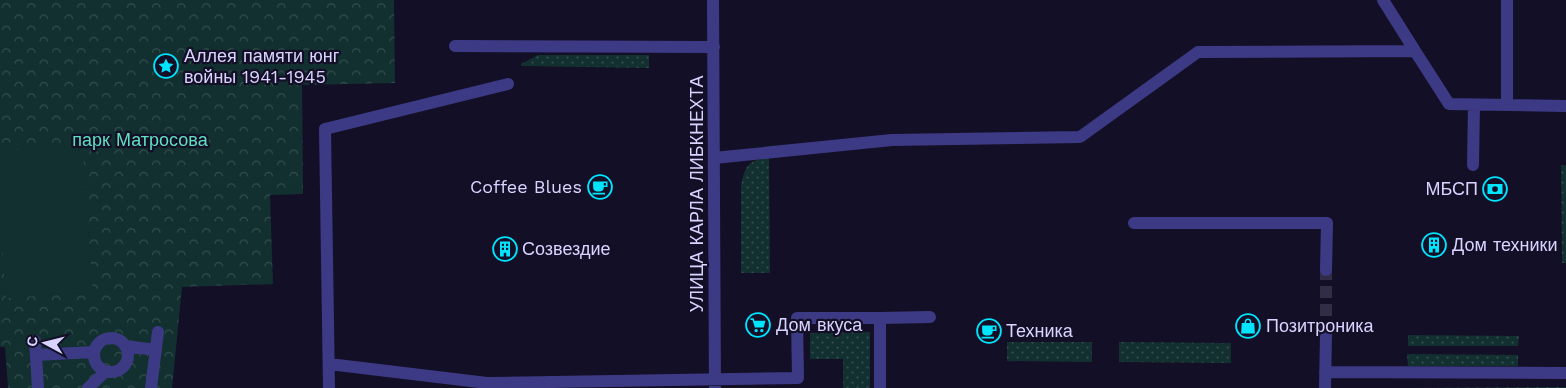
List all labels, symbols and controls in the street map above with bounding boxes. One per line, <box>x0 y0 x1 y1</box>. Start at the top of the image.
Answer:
place label: Аллея памяти юнг войны 1941-1945 <box>184 45 340 87</box>
place icon: Аллея памяти юнг войны 1941-1945 <box>153 53 179 79</box>
street label: УЛИЦА КАРЛА ЛИБКНЕХТА <box>686 76 707 312</box>
park label: парк Матросова <box>72 129 209 150</box>
cafe icon: Coffee Blues <box>587 174 613 200</box>
place label: Coffee Blues <box>470 176 582 197</box>
bank icon: МБСП <box>1482 176 1508 202</box>
place label: МБСП <box>1425 178 1478 199</box>
building icon: Дом техники <box>1421 232 1447 258</box>
place label: Дом техники <box>1452 234 1558 255</box>
building icon: Созвездие <box>492 236 518 262</box>
place label: Созвездие <box>522 238 610 259</box>
supermarket icon: Дом вкуса <box>745 312 771 338</box>
shop icon: Позитроника <box>1235 313 1261 339</box>
place label: Дом вкуса <box>776 314 863 335</box>
place label: Позитроника <box>1266 315 1375 336</box>
north arrow <box>20 318 70 368</box>
cafe icon: Техника <box>976 318 1002 344</box>
place label: Техника <box>1006 320 1074 341</box>
text: С <box>24 335 41 347</box>

